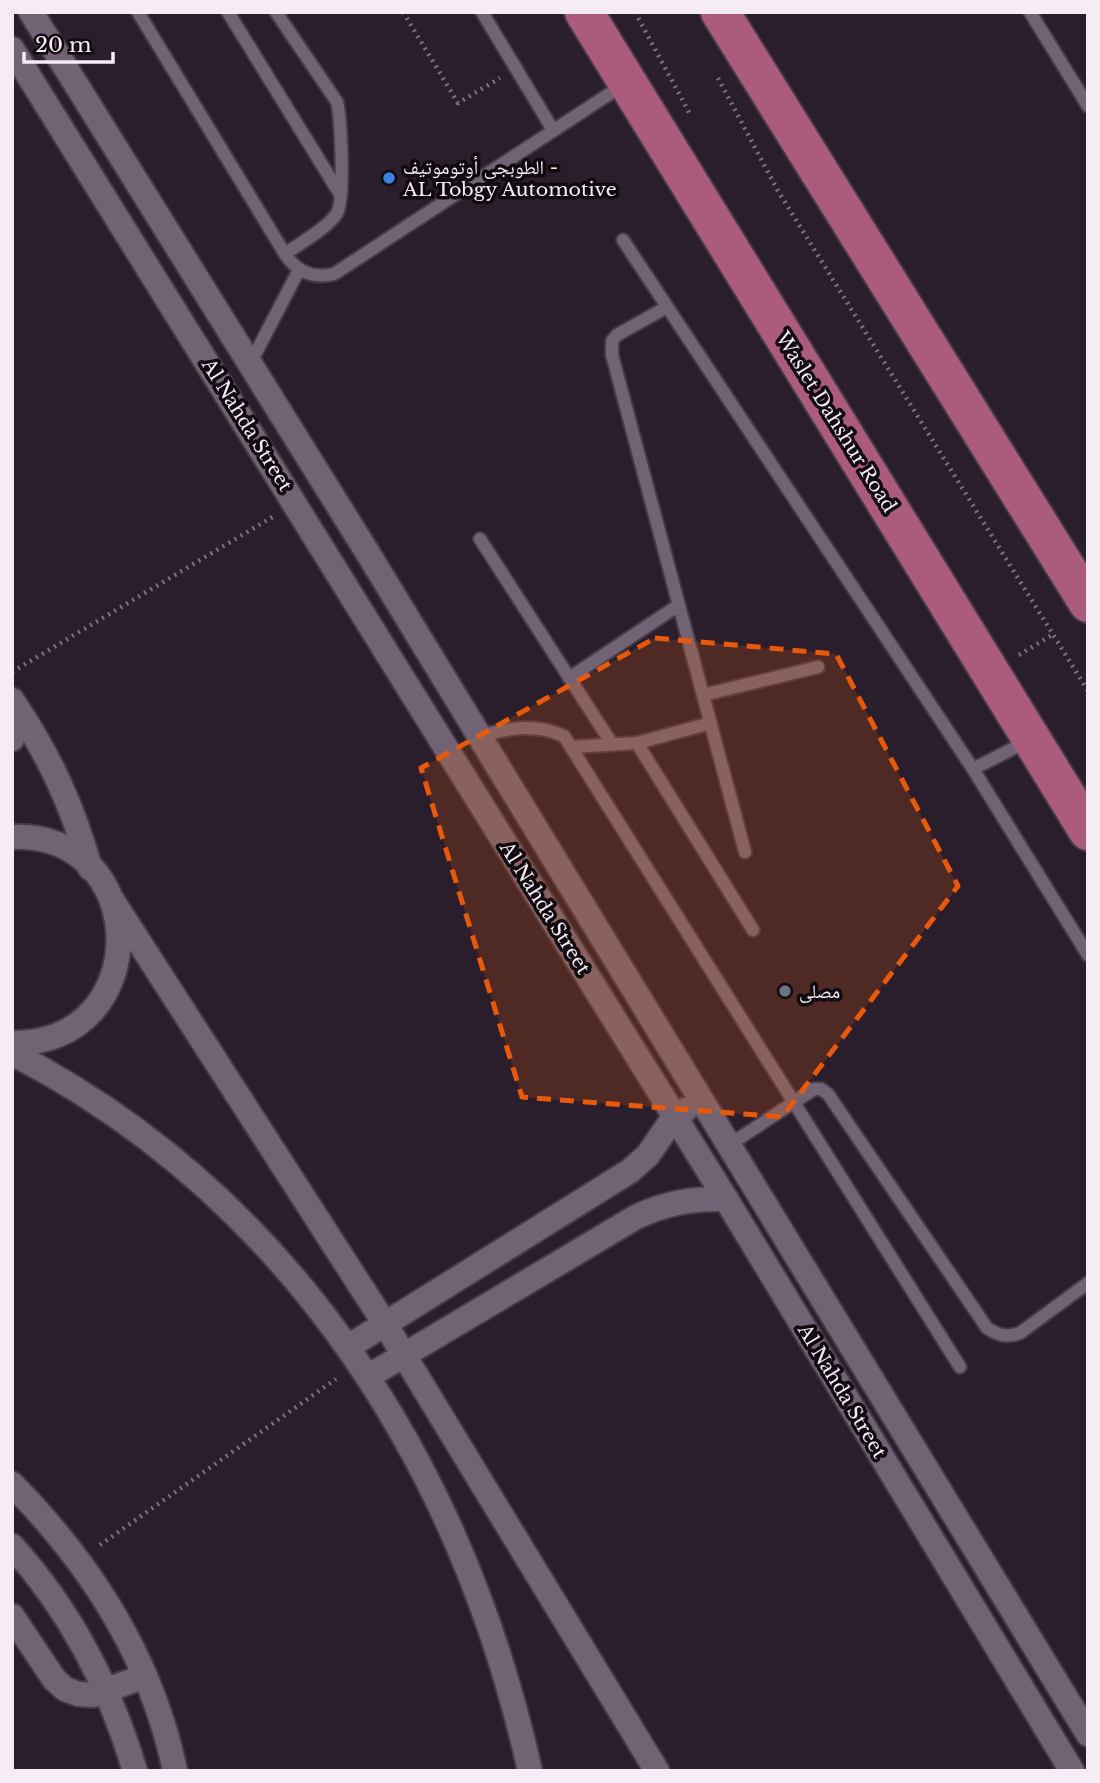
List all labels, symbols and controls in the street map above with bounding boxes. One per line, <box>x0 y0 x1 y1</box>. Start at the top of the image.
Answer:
scale bar <box>24 21 114 65</box>
text: 20 m <box>35 32 92 58</box>
place label: الطوبجى أوتوموتيف - AL Tobgy Automotive <box>402 156 617 201</box>
marker: الطوبجى أوتوموتيف - AL Tobgy Automotive <box>381 170 397 186</box>
street label: Waslet Dahshur Road <box>770 327 901 517</box>
street label: Al Nahda Street <box>196 354 297 496</box>
street label: Al Nahda Street <box>494 837 595 979</box>
place label: مصلى <box>799 980 840 1003</box>
marker: مصلى <box>777 983 793 999</box>
street label: Al Nahda Street <box>792 1319 891 1463</box>

